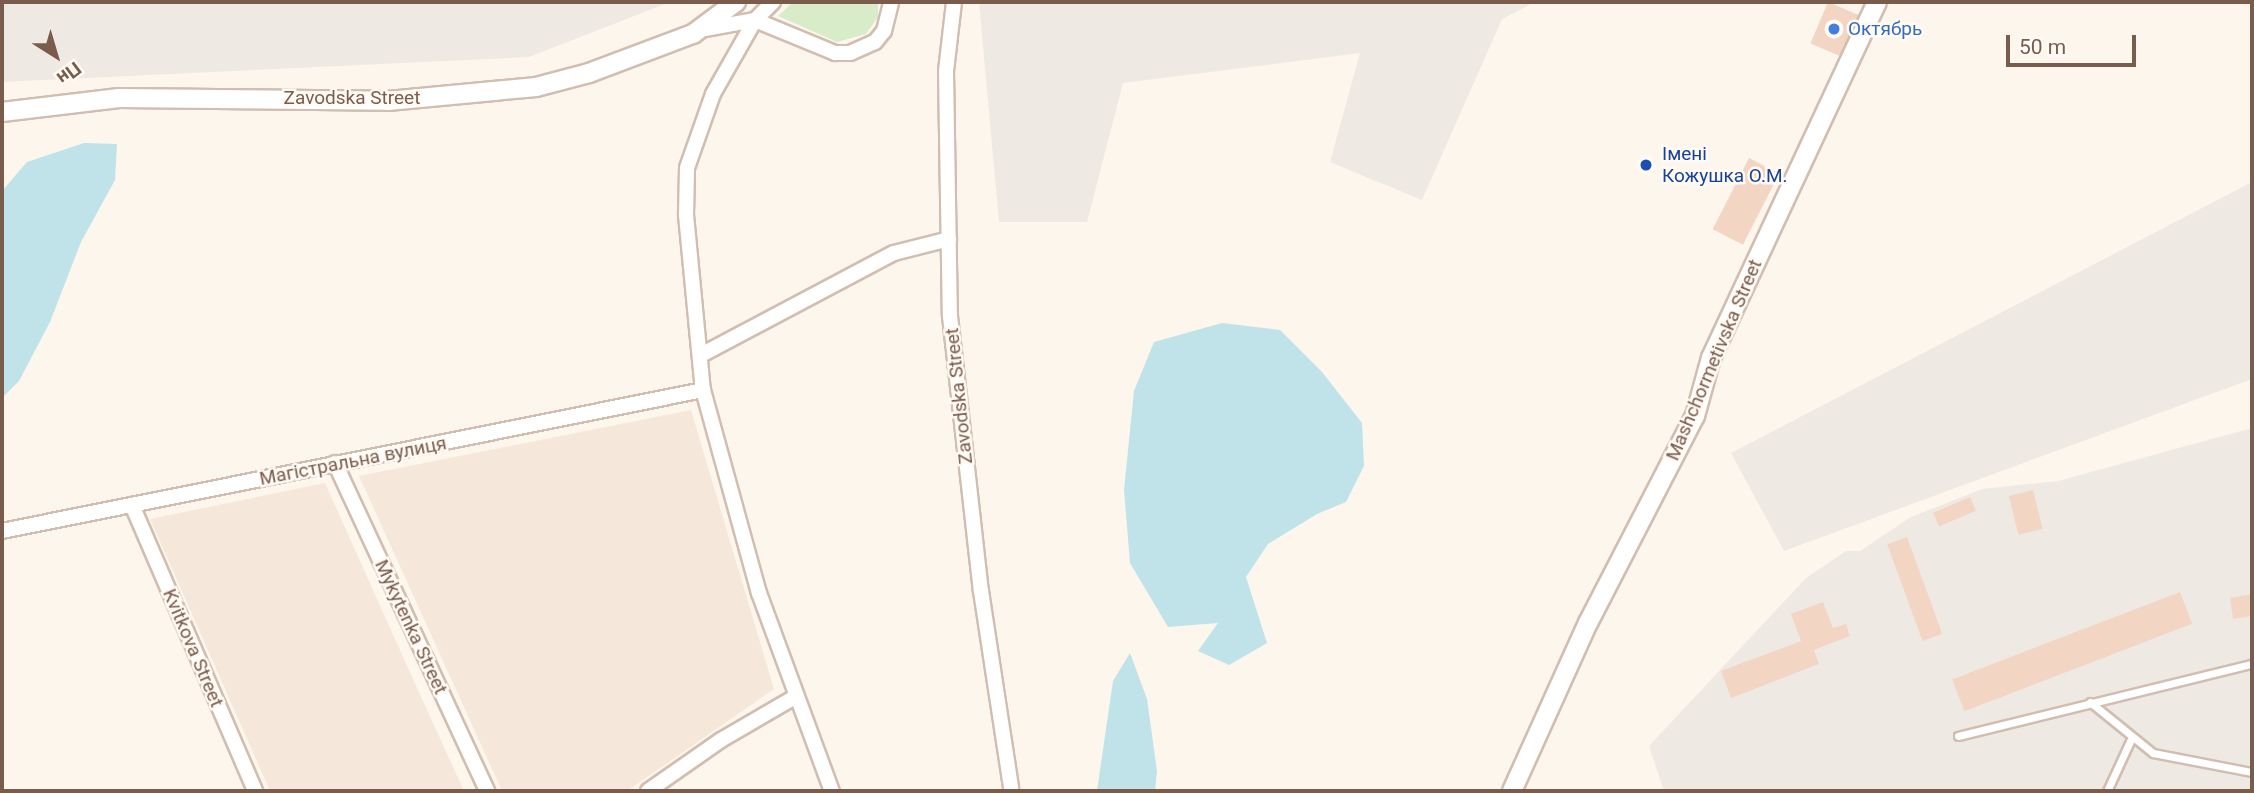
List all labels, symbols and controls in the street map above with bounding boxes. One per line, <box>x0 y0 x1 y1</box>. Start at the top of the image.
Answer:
place label: Октябрь <box>1848 18 1922 40</box>
north arrow <box>21 21 91 91</box>
marker: Октябрь <box>1826 21 1842 37</box>
scale bar <box>2009 21 2138 65</box>
text: 50 m <box>2019 35 2066 59</box>
text: Пн <box>52 57 86 90</box>
street label: Zavodska Street <box>284 87 420 109</box>
place label: Імені Кожушка О.М. <box>1662 143 1788 187</box>
marker: Імені Кожушка О.М. <box>1636 155 1656 175</box>
street label: Mashchormetivska Street <box>1661 256 1767 464</box>
street label: Zavodska Street <box>941 327 977 465</box>
street label: Магістральна вулиця <box>258 432 448 490</box>
street label: Mykytenka Street <box>370 556 452 698</box>
street label: Kvitkova Street <box>158 585 228 711</box>

